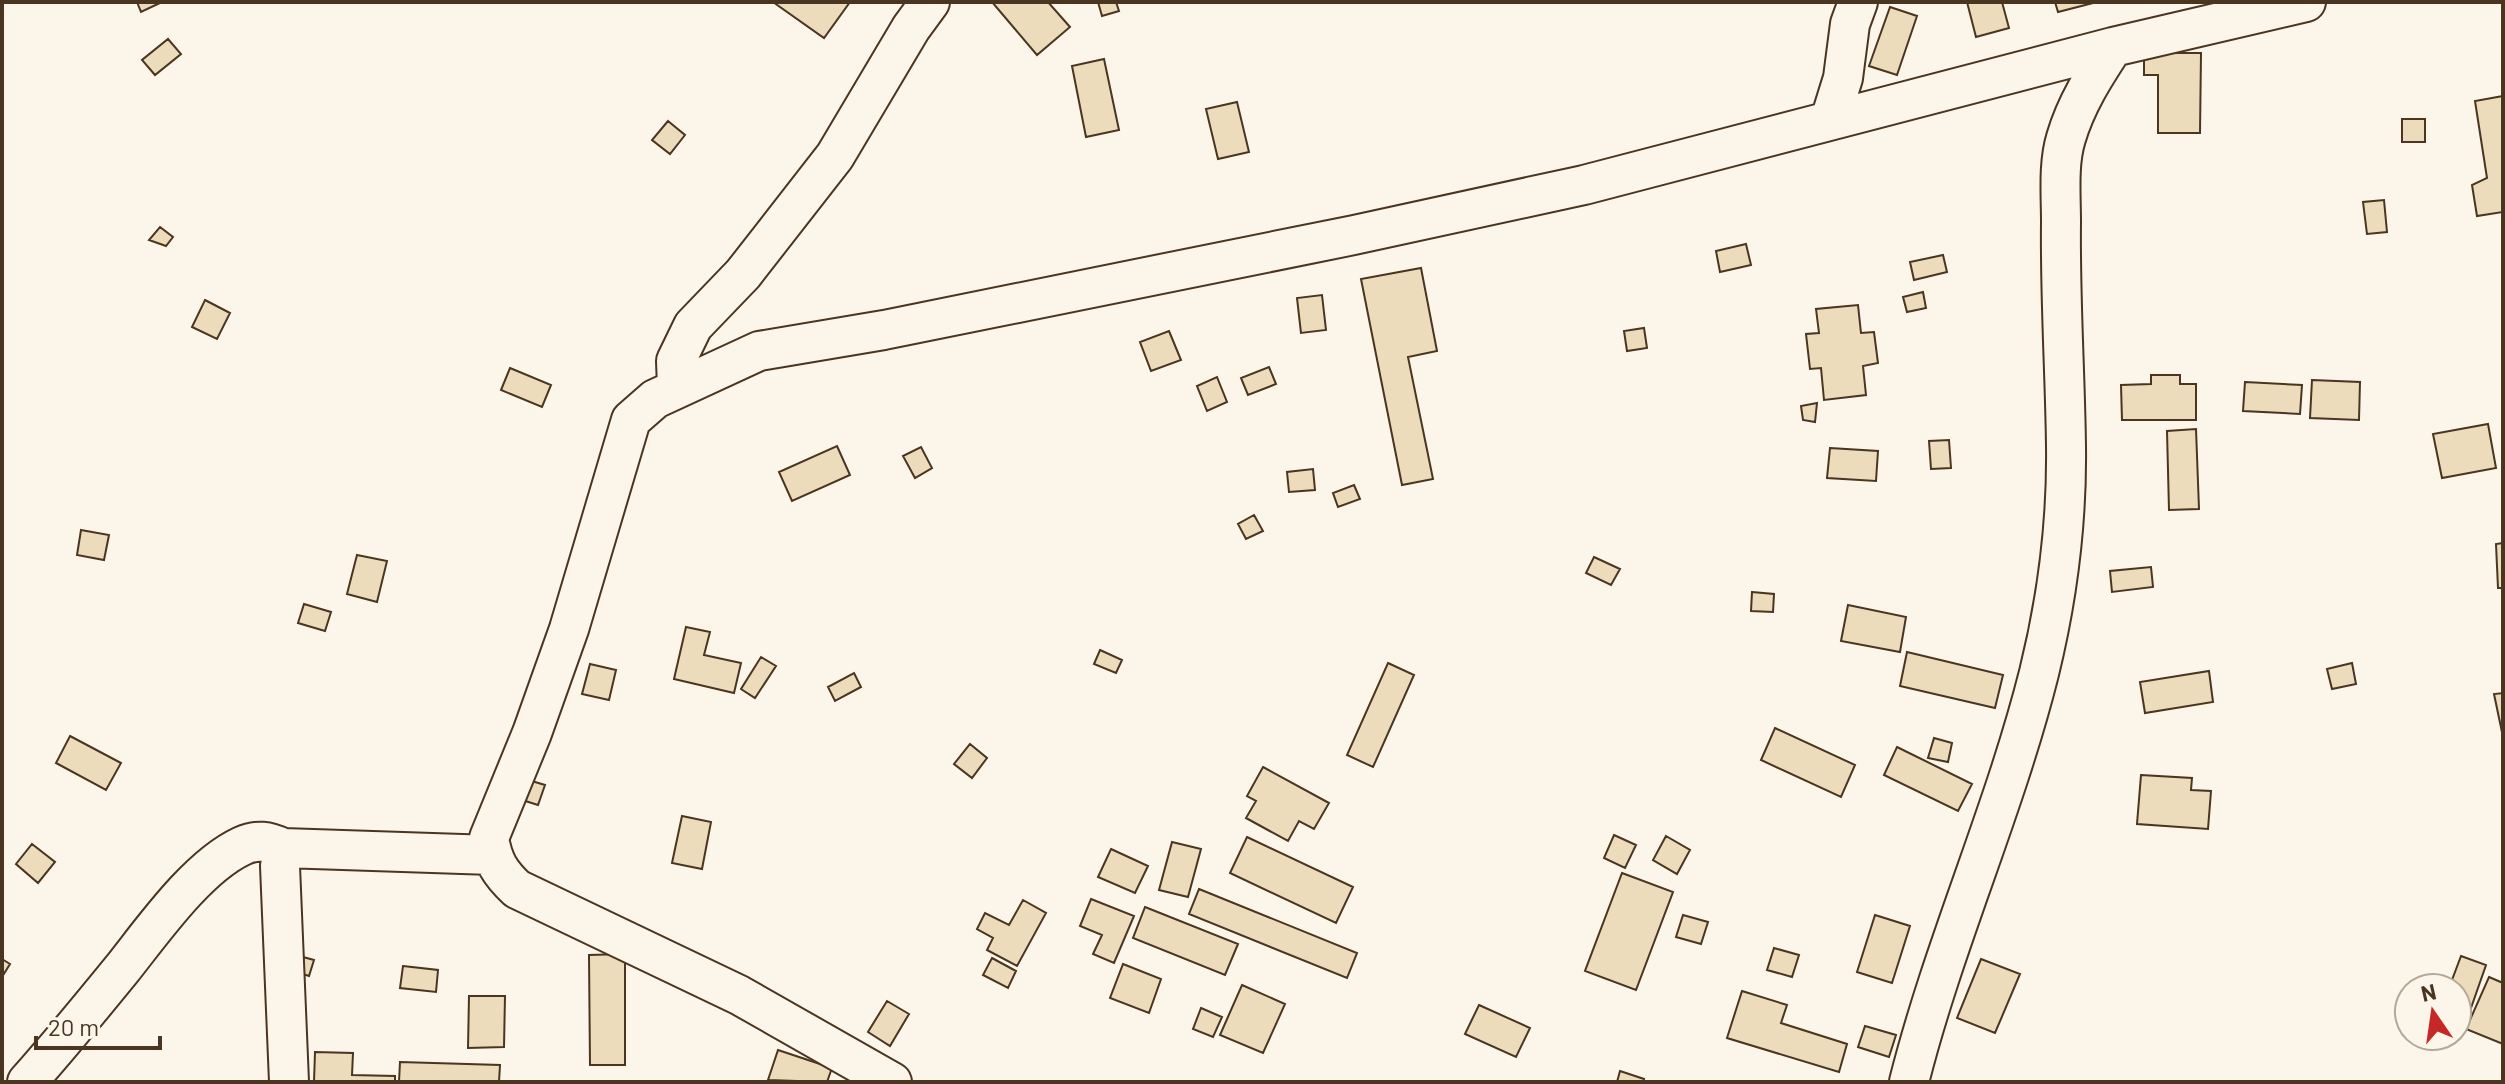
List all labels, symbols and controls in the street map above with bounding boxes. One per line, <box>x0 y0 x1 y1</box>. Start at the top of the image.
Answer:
north arrow <box>2393 972 2473 1052</box>
text: N <box>2418 977 2438 1006</box>
scale bar <box>36 1000 160 1050</box>
text: 20 m <box>48 1012 99 1041</box>

